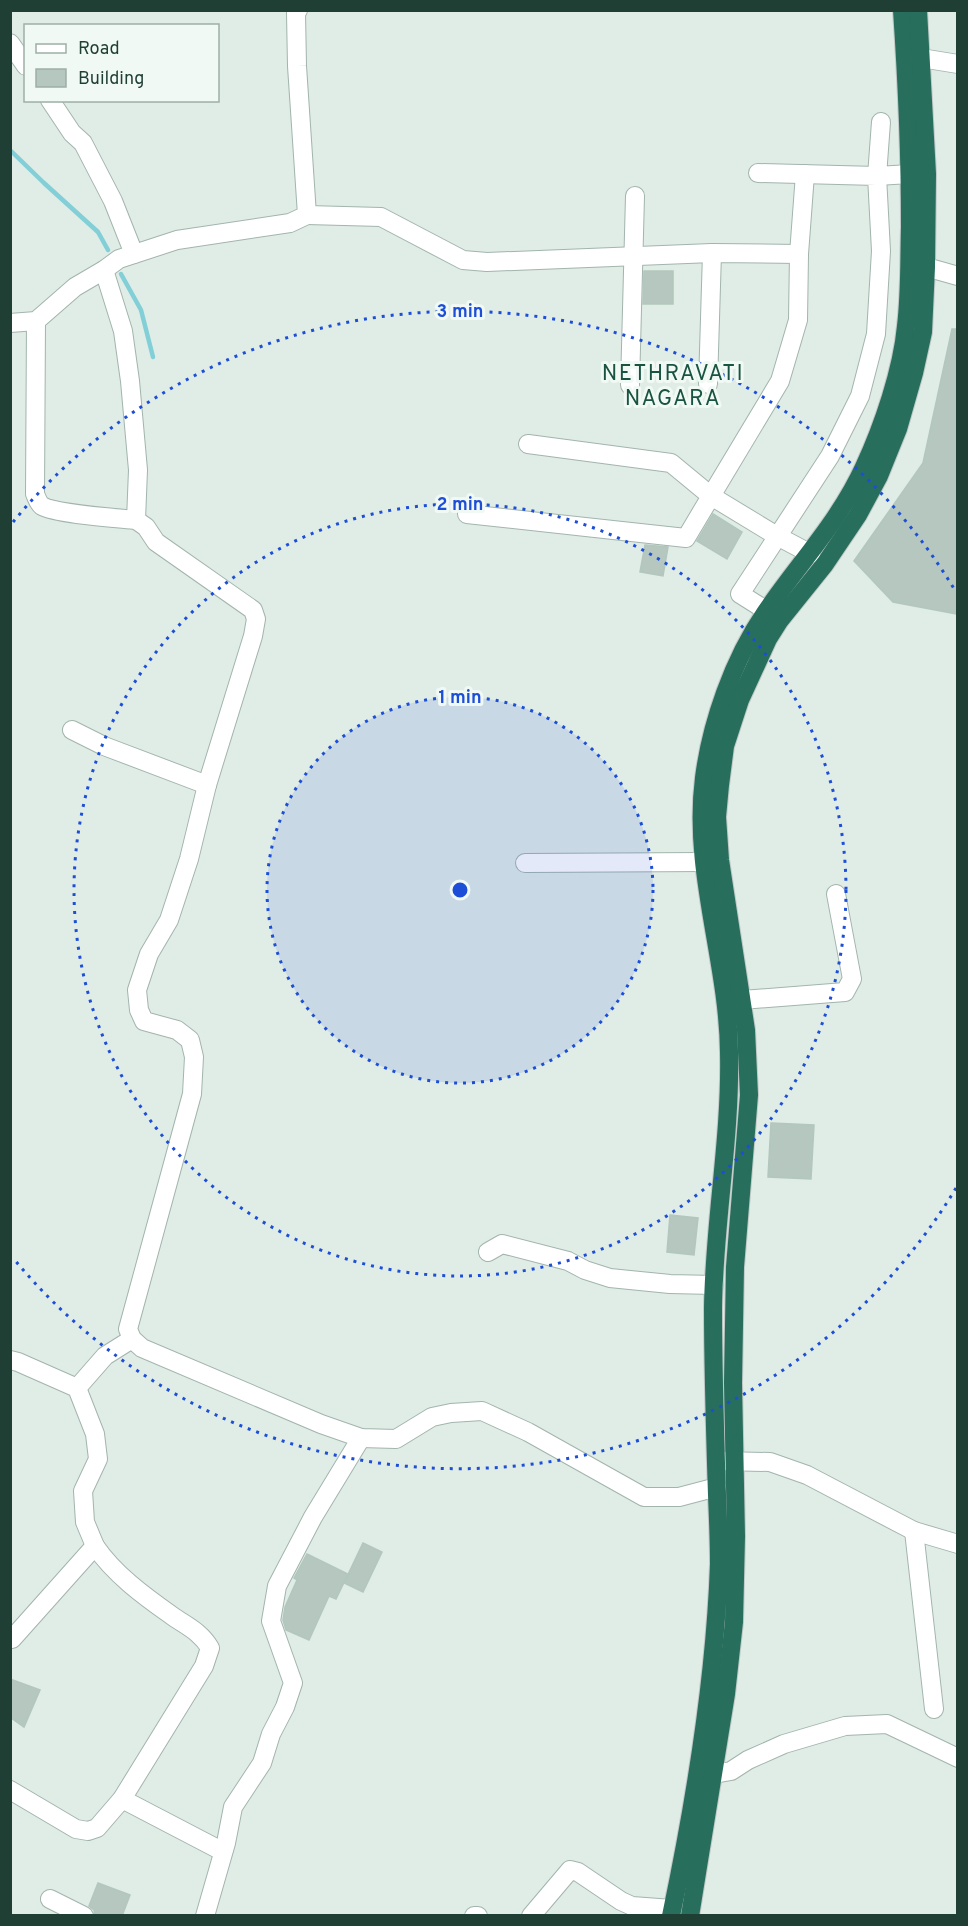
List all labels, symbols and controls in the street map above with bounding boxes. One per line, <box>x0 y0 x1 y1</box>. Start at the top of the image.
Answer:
legend <box>24 24 219 102</box>
text: Road <box>78 38 120 61</box>
text: Building <box>78 68 144 91</box>
text: 3 min <box>437 301 483 324</box>
district label: NETHRAVATI NAGARA <box>602 361 744 413</box>
text: 2 min <box>436 494 484 517</box>
text: 1 min <box>438 687 482 710</box>
centre of rings <box>450 880 470 900</box>

